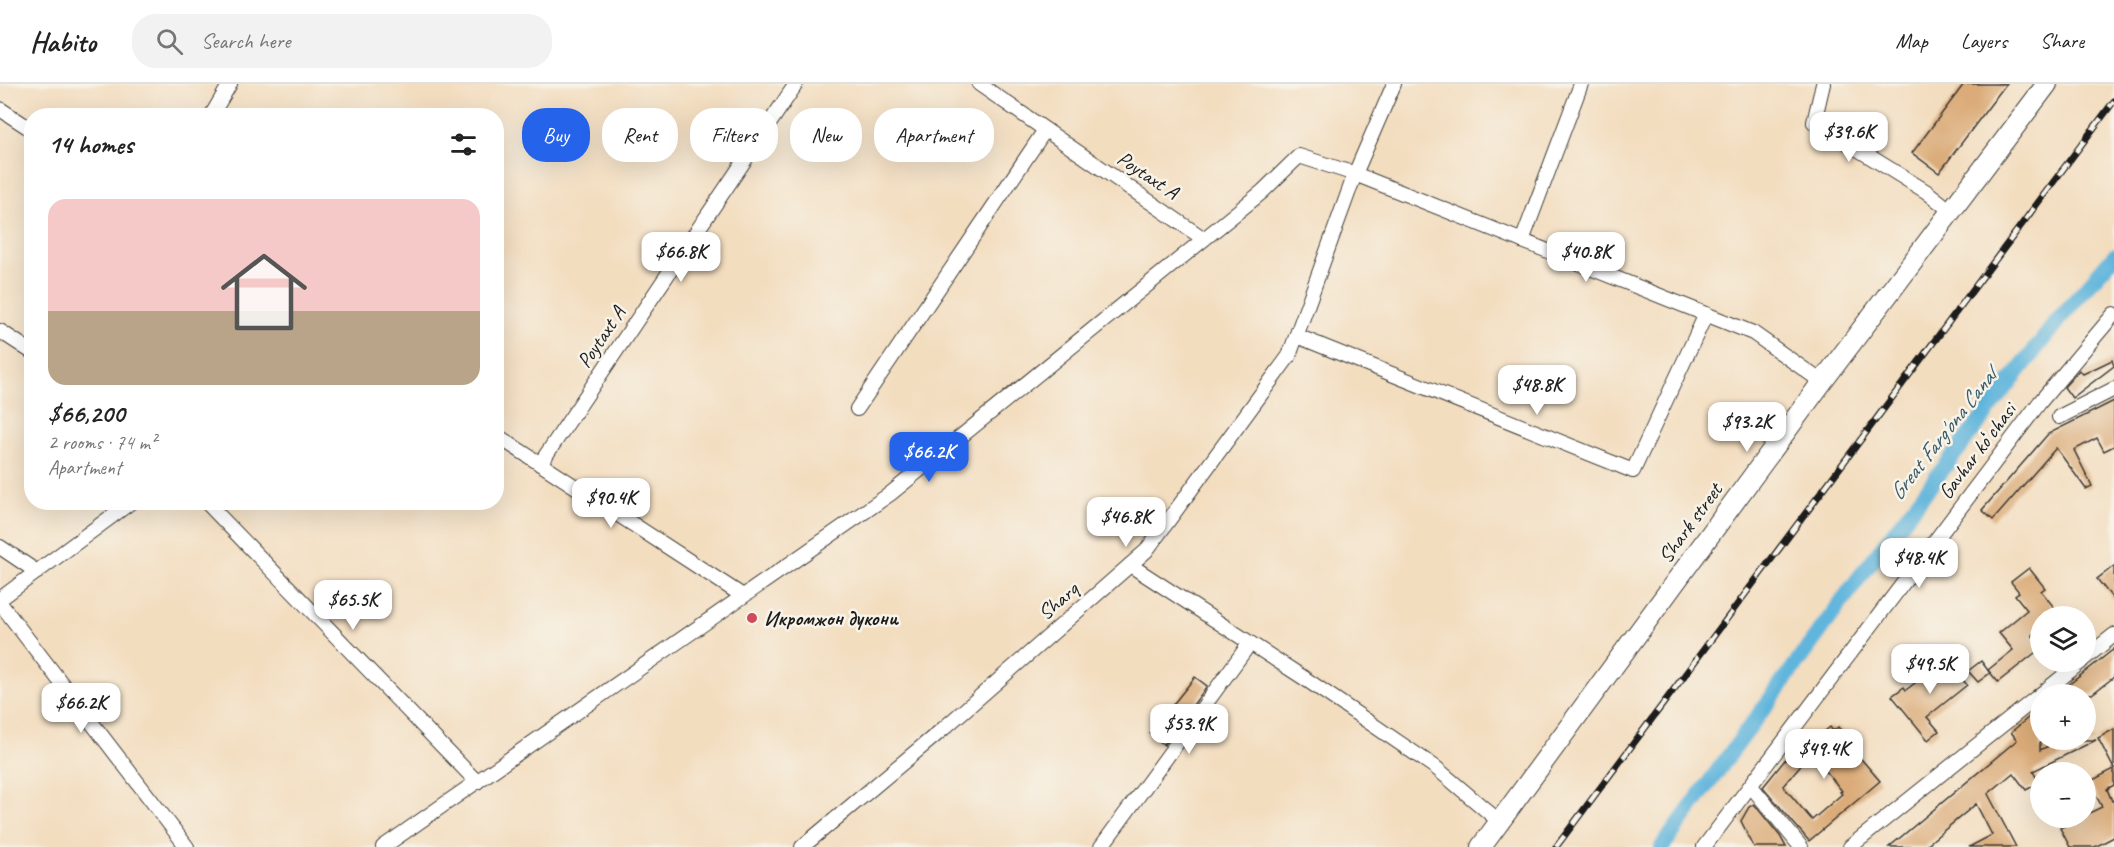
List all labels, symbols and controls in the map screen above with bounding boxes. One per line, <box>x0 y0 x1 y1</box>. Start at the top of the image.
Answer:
search box <box>132 14 552 68</box>
text: Habito <box>30 24 96 59</box>
icon: search <box>153 25 186 58</box>
text: Search here <box>201 27 291 55</box>
text: Map <box>1895 28 1928 54</box>
text: Layers <box>1961 28 2007 54</box>
text: Share <box>2040 28 2084 54</box>
chip: Buy <box>522 108 590 162</box>
chip: Rent <box>602 108 678 162</box>
chip: Filters <box>690 108 778 162</box>
chip: New <box>790 108 862 162</box>
chip: Apartment <box>874 108 994 162</box>
pin: $39.6K <box>1800 112 1898 163</box>
text: $39.6K <box>1824 119 1874 144</box>
text: 14 homes <box>48 128 133 161</box>
icon: filters <box>447 128 480 161</box>
street label: Poytaxt A <box>1112 145 1185 206</box>
pin: $66.8K <box>632 232 730 283</box>
pin: $40.8K <box>1537 232 1635 283</box>
icon: home <box>210 238 318 346</box>
text: $66.8K <box>656 239 706 264</box>
text: $40.8K <box>1561 239 1611 264</box>
street label: Poytaxt A <box>571 300 632 373</box>
water label: Great Farg'ona Canal <box>1883 358 2007 506</box>
pin: $48.8K <box>1488 365 1586 416</box>
text: $48.8K <box>1512 372 1562 397</box>
street label: Gavhar koʻchasi <box>1932 395 2023 504</box>
text: $66,200 <box>48 397 124 430</box>
pin: $93.2K <box>1698 402 1796 453</box>
text: $93.2K <box>1722 409 1772 434</box>
text: 2 rooms · 74 m² <box>48 430 156 455</box>
pin: $66.2K <box>880 432 978 483</box>
text: $66.2K <box>904 439 954 464</box>
text: Apartment <box>48 455 121 480</box>
street label: Shark street <box>1652 476 1729 568</box>
pin: $90.4K <box>562 478 660 529</box>
text: $90.4K <box>586 485 636 510</box>
pin: $46.8K <box>1077 497 1175 548</box>
text: $46.8K <box>1101 504 1151 529</box>
pin: $48.4K <box>1870 538 1968 589</box>
text: $48.4K <box>1894 545 1944 570</box>
street label: Sharq <box>1032 575 1085 626</box>
pin: $65.5K <box>304 580 402 631</box>
text: $65.5K <box>328 587 378 612</box>
place label: Икромжон дукони <box>764 605 900 631</box>
map controls <box>2030 606 2096 828</box>
button: layers <box>2030 606 2096 672</box>
marker: Икромжон дукони <box>745 611 759 625</box>
pin: $49.5K <box>1881 644 1979 695</box>
text: $49.5K <box>1905 651 1955 676</box>
pin: $66.2K <box>32 683 130 734</box>
button: + <box>2030 684 2096 750</box>
text: $66.2K <box>56 690 106 715</box>
pin: $53.9K <box>1140 704 1238 755</box>
text: $53.9K <box>1164 711 1214 736</box>
pin: $49.4K <box>1775 729 1873 780</box>
text: $49.4K <box>1799 736 1849 761</box>
button: − <box>2030 762 2096 828</box>

